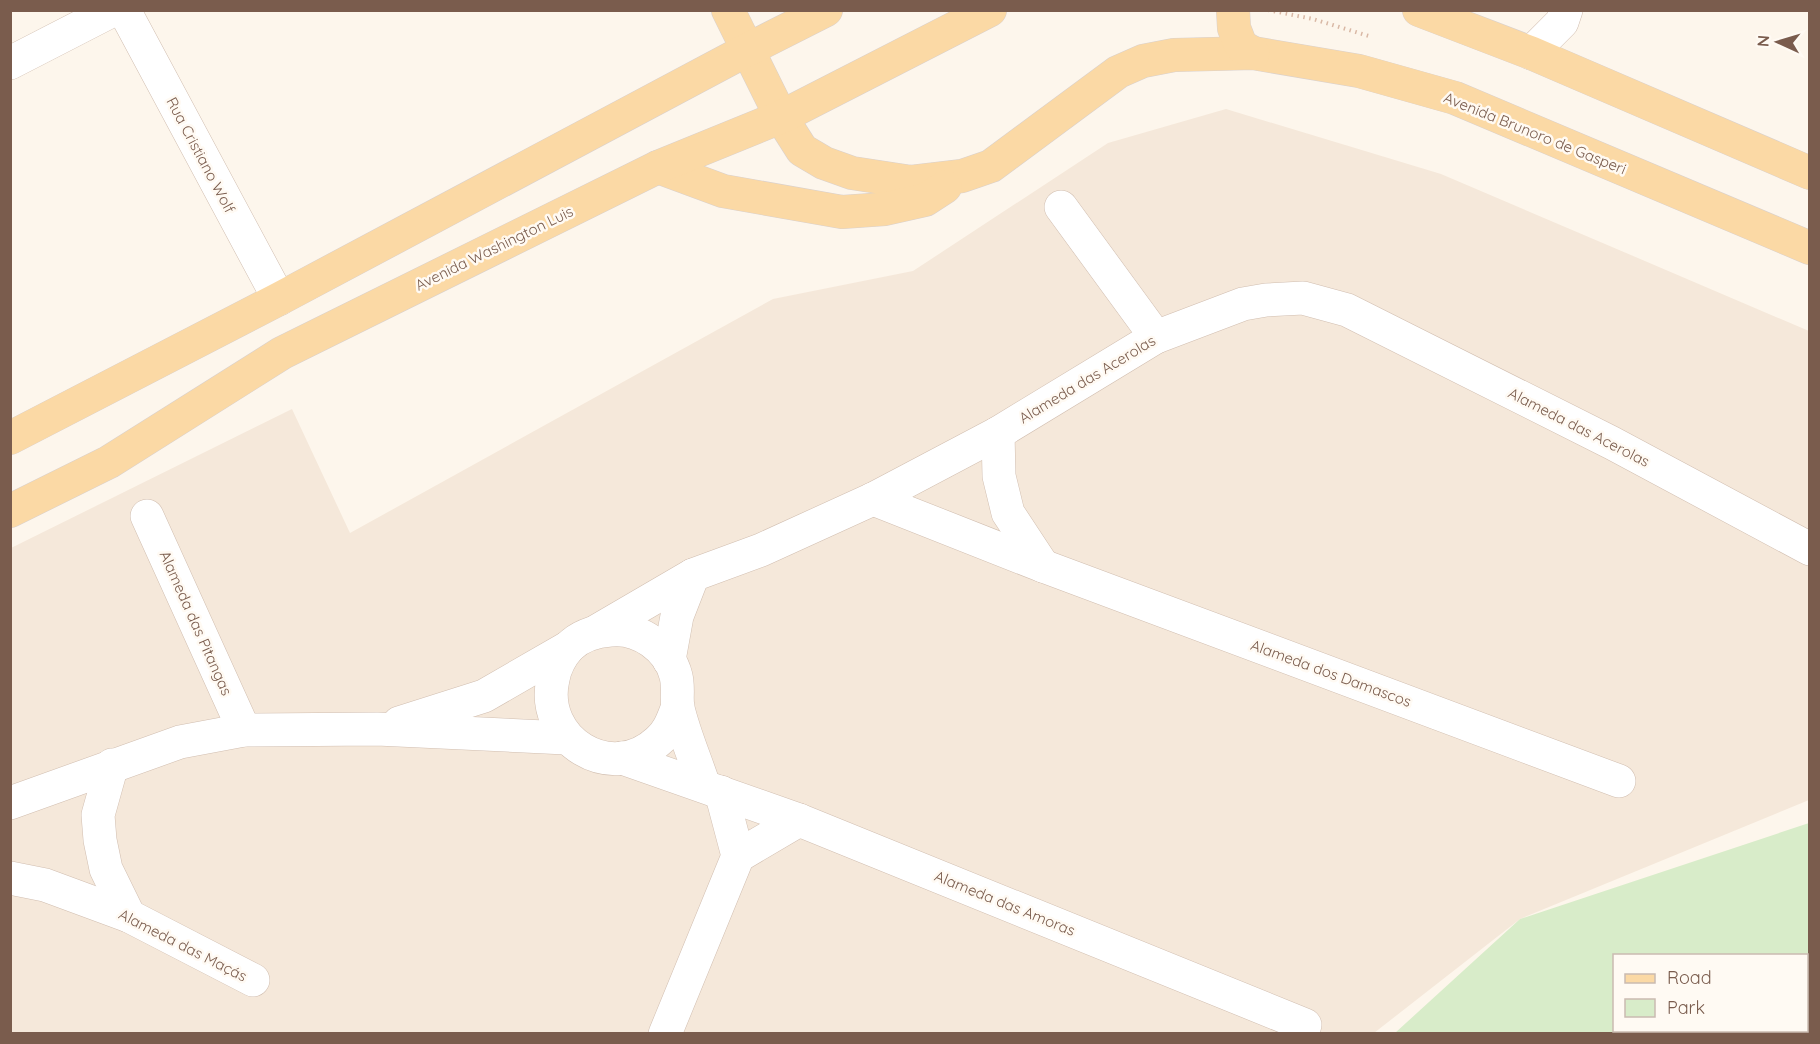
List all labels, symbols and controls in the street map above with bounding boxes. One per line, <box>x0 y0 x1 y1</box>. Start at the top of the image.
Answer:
north arrow <box>1748 12 1808 72</box>
text: N <box>1753 34 1773 48</box>
street label: Avenida Brunoro de Gasperi <box>1441 88 1629 178</box>
street label: Rua Cristiano Wolf <box>162 94 240 217</box>
street label: Avenida Washington Luis <box>412 201 576 295</box>
street label: Alameda das Acerolas <box>1015 331 1159 427</box>
street label: Alameda das Acerolas <box>1505 383 1653 471</box>
street label: Alameda das Pitangas <box>156 548 236 698</box>
street label: Alameda dos Damascos <box>1248 635 1414 711</box>
street label: Alameda das Amoras <box>932 866 1078 940</box>
street label: Alameda das Maçás <box>116 904 250 986</box>
legend <box>1613 954 1808 1032</box>
text: Road <box>1667 966 1712 989</box>
text: Park <box>1667 996 1705 1019</box>

